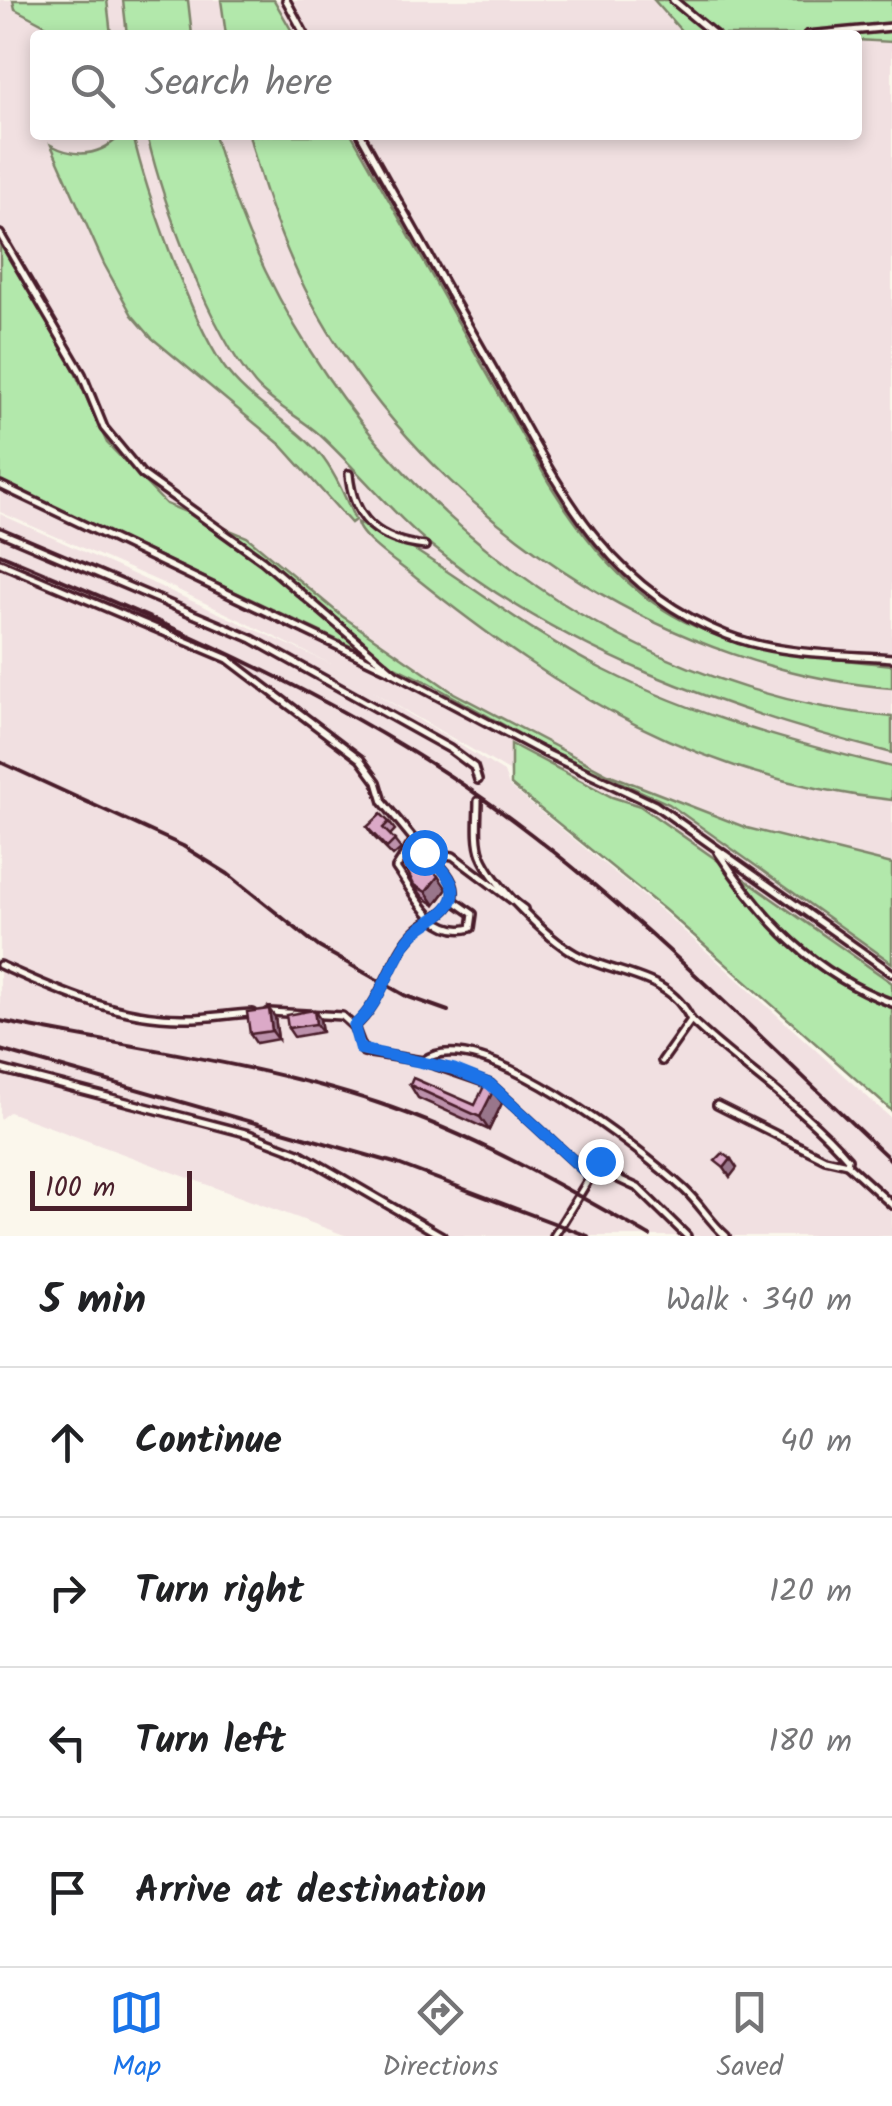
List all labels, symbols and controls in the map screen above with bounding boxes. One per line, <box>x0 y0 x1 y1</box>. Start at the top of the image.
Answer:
search box <box>30 30 862 140</box>
text: Search here <box>145 55 332 115</box>
icon: search <box>65 58 120 113</box>
route start <box>402 830 448 876</box>
route end <box>578 1139 624 1185</box>
scale bar <box>30 1166 192 1210</box>
text: 100 m <box>45 1166 115 1211</box>
text: 5 min <box>40 1268 146 1335</box>
text: Walk · 340 m <box>666 1276 852 1327</box>
text: Continue <box>135 1412 282 1472</box>
icon: ahead <box>40 1415 95 1470</box>
text: 40 m <box>780 1417 852 1468</box>
text: Turn right <box>135 1562 304 1622</box>
icon: right <box>40 1565 95 1620</box>
text: 120 m <box>769 1567 852 1618</box>
text: Turn left <box>135 1712 286 1772</box>
icon: left <box>40 1715 95 1770</box>
text: 180 m <box>768 1717 852 1768</box>
text: Arrive at destination <box>135 1862 486 1922</box>
icon: arrive <box>40 1865 95 1920</box>
tab: Map <box>109 1985 164 2090</box>
tab: Directions <box>382 1985 498 2090</box>
tab: Saved <box>717 1985 783 2090</box>

